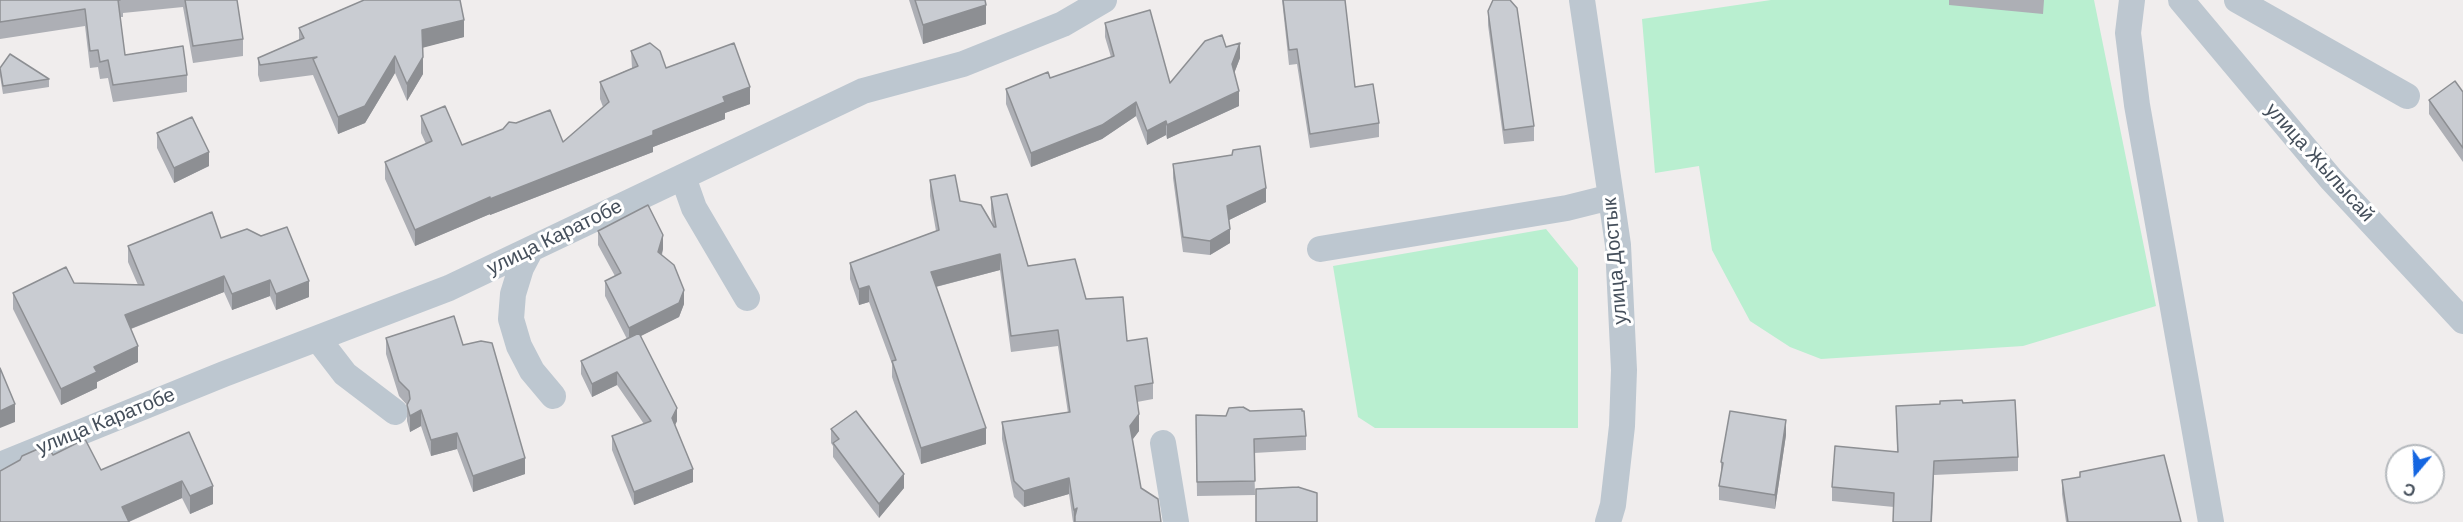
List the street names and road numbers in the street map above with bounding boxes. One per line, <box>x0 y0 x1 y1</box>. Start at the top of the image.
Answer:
street label: улица Жылысай <box>2259 99 2379 227</box>
street label: улица Каратобе <box>484 195 626 281</box>
street label: улица Достык <box>1598 196 1634 326</box>
street label: улица Каратобе <box>33 383 179 461</box>

